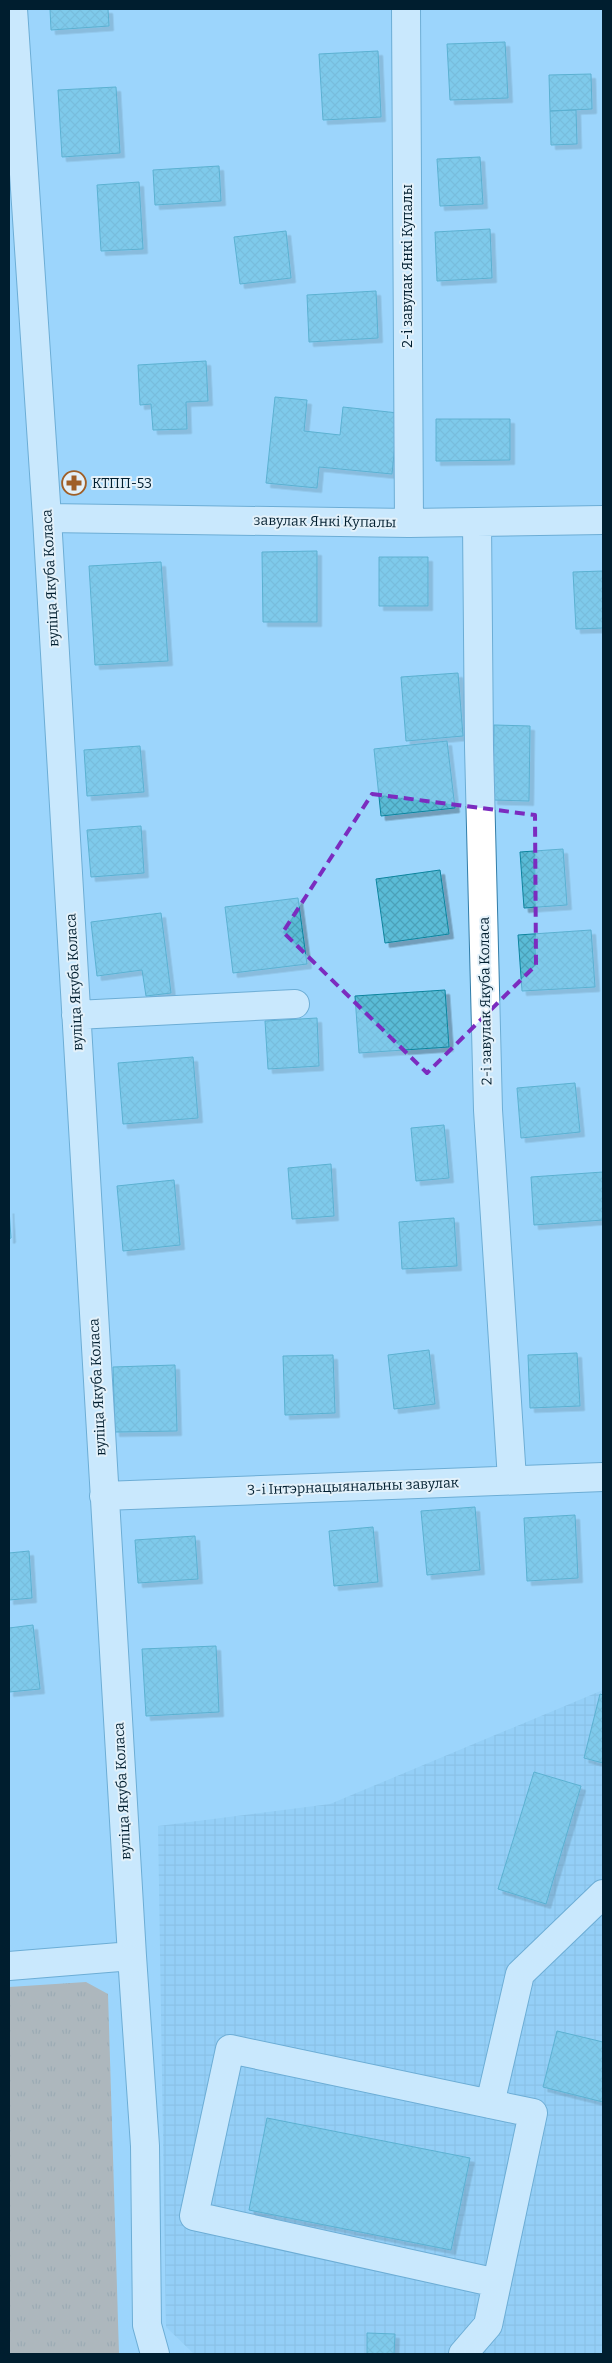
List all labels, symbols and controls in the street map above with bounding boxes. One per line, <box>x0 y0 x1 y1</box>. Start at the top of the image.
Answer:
street label: 2-і завулак Янкі Купалы <box>399 184 416 348</box>
pharmacy icon: КТПП-53 <box>61 470 87 496</box>
place label: КТПП-53 <box>92 475 152 492</box>
street label: вуліца Якуба Коласа <box>38 508 63 647</box>
street label: завулак Янкі Купалы <box>254 512 396 531</box>
street label: вуліца Якуба Коласа <box>62 912 87 1051</box>
street label: 2-і завулак Якуба Коласа <box>476 916 495 1085</box>
street label: вуліца Якуба Коласа <box>85 1317 110 1456</box>
street label: 3-і Інтэрнацыянальны завулак <box>247 1474 460 1499</box>
street label: вуліца Якуба Коласа <box>110 1721 135 1860</box>

